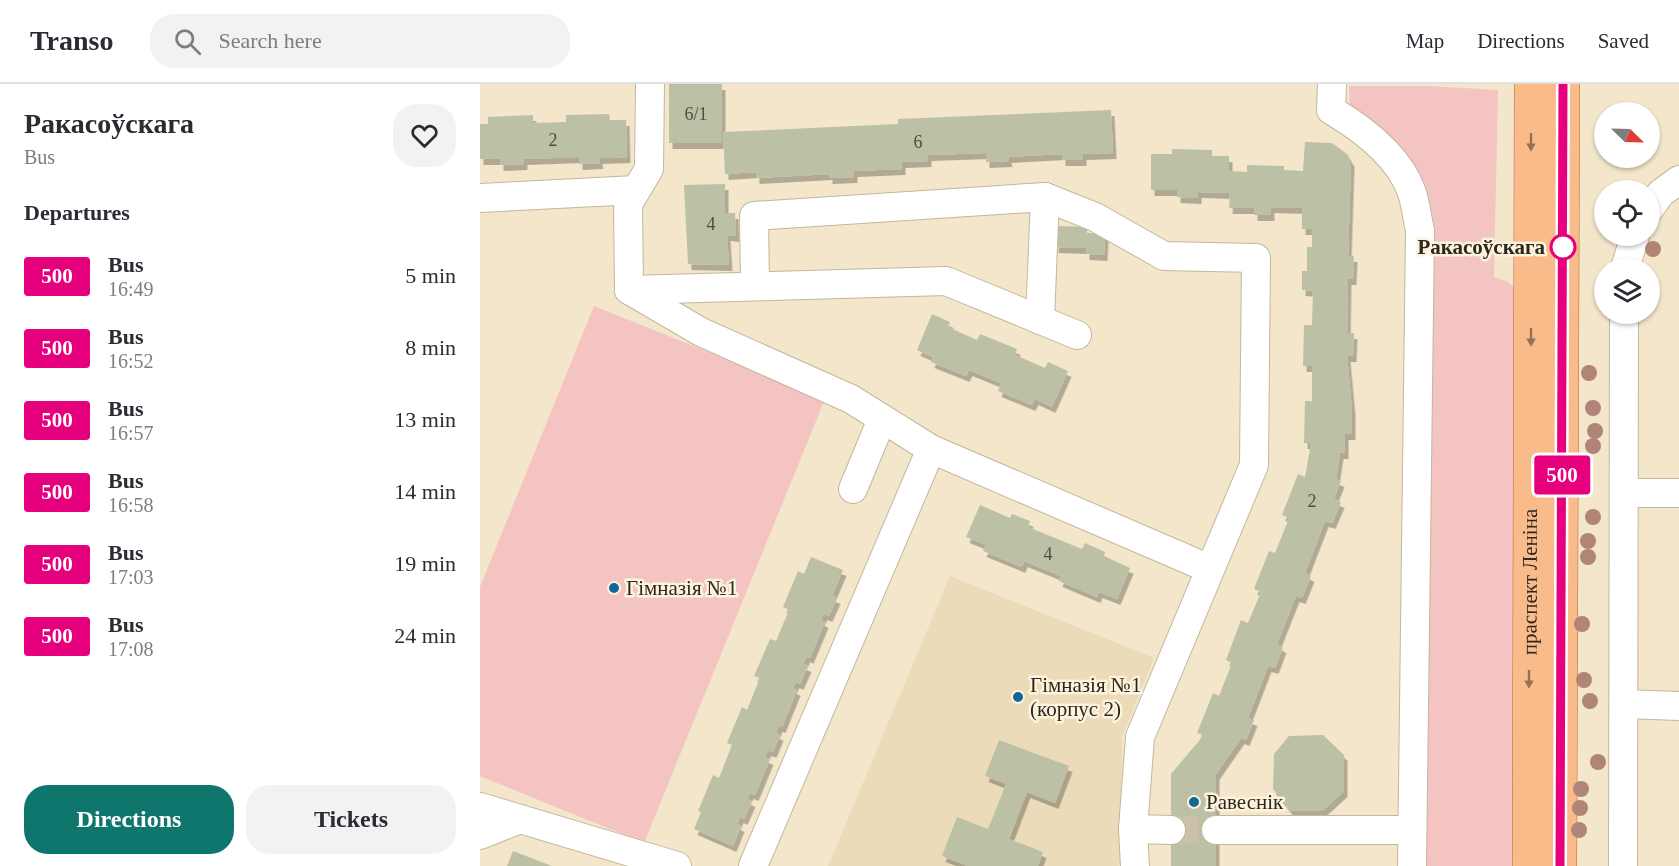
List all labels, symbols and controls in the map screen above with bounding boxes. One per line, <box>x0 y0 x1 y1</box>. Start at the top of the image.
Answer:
search box <box>150 14 570 68</box>
text: Transo <box>30 25 114 56</box>
icon: search <box>171 25 204 58</box>
text: Search here <box>219 28 322 53</box>
text: Map <box>1406 29 1444 53</box>
text: Directions <box>1477 29 1565 53</box>
text: Saved <box>1598 29 1649 53</box>
north arrow <box>1594 102 1660 168</box>
map controls <box>1594 102 1660 324</box>
button: heart <box>393 104 456 167</box>
house number: 6/1 <box>684 104 708 124</box>
text: Ракасоўскага <box>24 108 194 139</box>
house number: 2 <box>549 130 558 150</box>
house number: 6 <box>914 132 923 152</box>
one-way arrow <box>1526 133 1536 152</box>
text: Bus <box>24 146 55 168</box>
button: locate <box>1594 180 1660 246</box>
text: Departures <box>24 200 130 225</box>
house number: 4 <box>707 214 716 234</box>
marker: Ракасоўскага <box>1550 234 1576 260</box>
place label: Ракасоўскага <box>1417 235 1545 259</box>
text: Bus <box>108 252 143 277</box>
button: layers <box>1594 258 1660 324</box>
text: 5 min <box>405 263 456 288</box>
text: 500 <box>41 264 73 288</box>
text: 16:49 <box>108 278 154 300</box>
text: Bus <box>108 324 143 349</box>
one-way arrow <box>1526 328 1536 347</box>
text: 8 min <box>405 335 456 360</box>
text: 500 <box>41 336 73 360</box>
text: 16:52 <box>108 350 154 372</box>
text: Bus <box>108 396 143 421</box>
text: 13 min <box>394 407 456 432</box>
text: 500 <box>41 408 73 432</box>
text: 16:57 <box>108 422 154 444</box>
line badge: 500 <box>1528 456 1596 494</box>
text: 500 <box>1546 463 1578 487</box>
text: Bus <box>108 468 143 493</box>
text: 14 min <box>394 479 456 504</box>
text: 500 <box>41 480 73 504</box>
house number: 2 <box>1308 491 1317 511</box>
text: 16:58 <box>108 494 154 516</box>
street label: праспект Леніна <box>1518 508 1542 655</box>
text: Bus <box>108 540 143 565</box>
house number: 4 <box>1044 544 1053 564</box>
text: 19 min <box>394 551 456 576</box>
text: 500 <box>41 552 73 576</box>
text: 17:03 <box>108 566 154 588</box>
place label: Гімназія №1 <box>626 576 737 600</box>
marker: Гімназія №1 <box>607 581 621 595</box>
text: Bus <box>108 612 143 637</box>
text: 24 min <box>394 623 456 648</box>
text: 500 <box>41 624 73 648</box>
text: 17:08 <box>108 638 154 660</box>
one-way arrow <box>1524 670 1534 689</box>
place label: Гімназія №1 (корпус 2) <box>1030 673 1141 721</box>
marker: Гімназія №1 (корпус 2) <box>1011 690 1025 704</box>
button: Directions <box>24 785 234 854</box>
button: Tickets <box>246 785 456 854</box>
place label: Равеснік <box>1206 790 1284 814</box>
marker: Равеснік <box>1187 795 1201 809</box>

